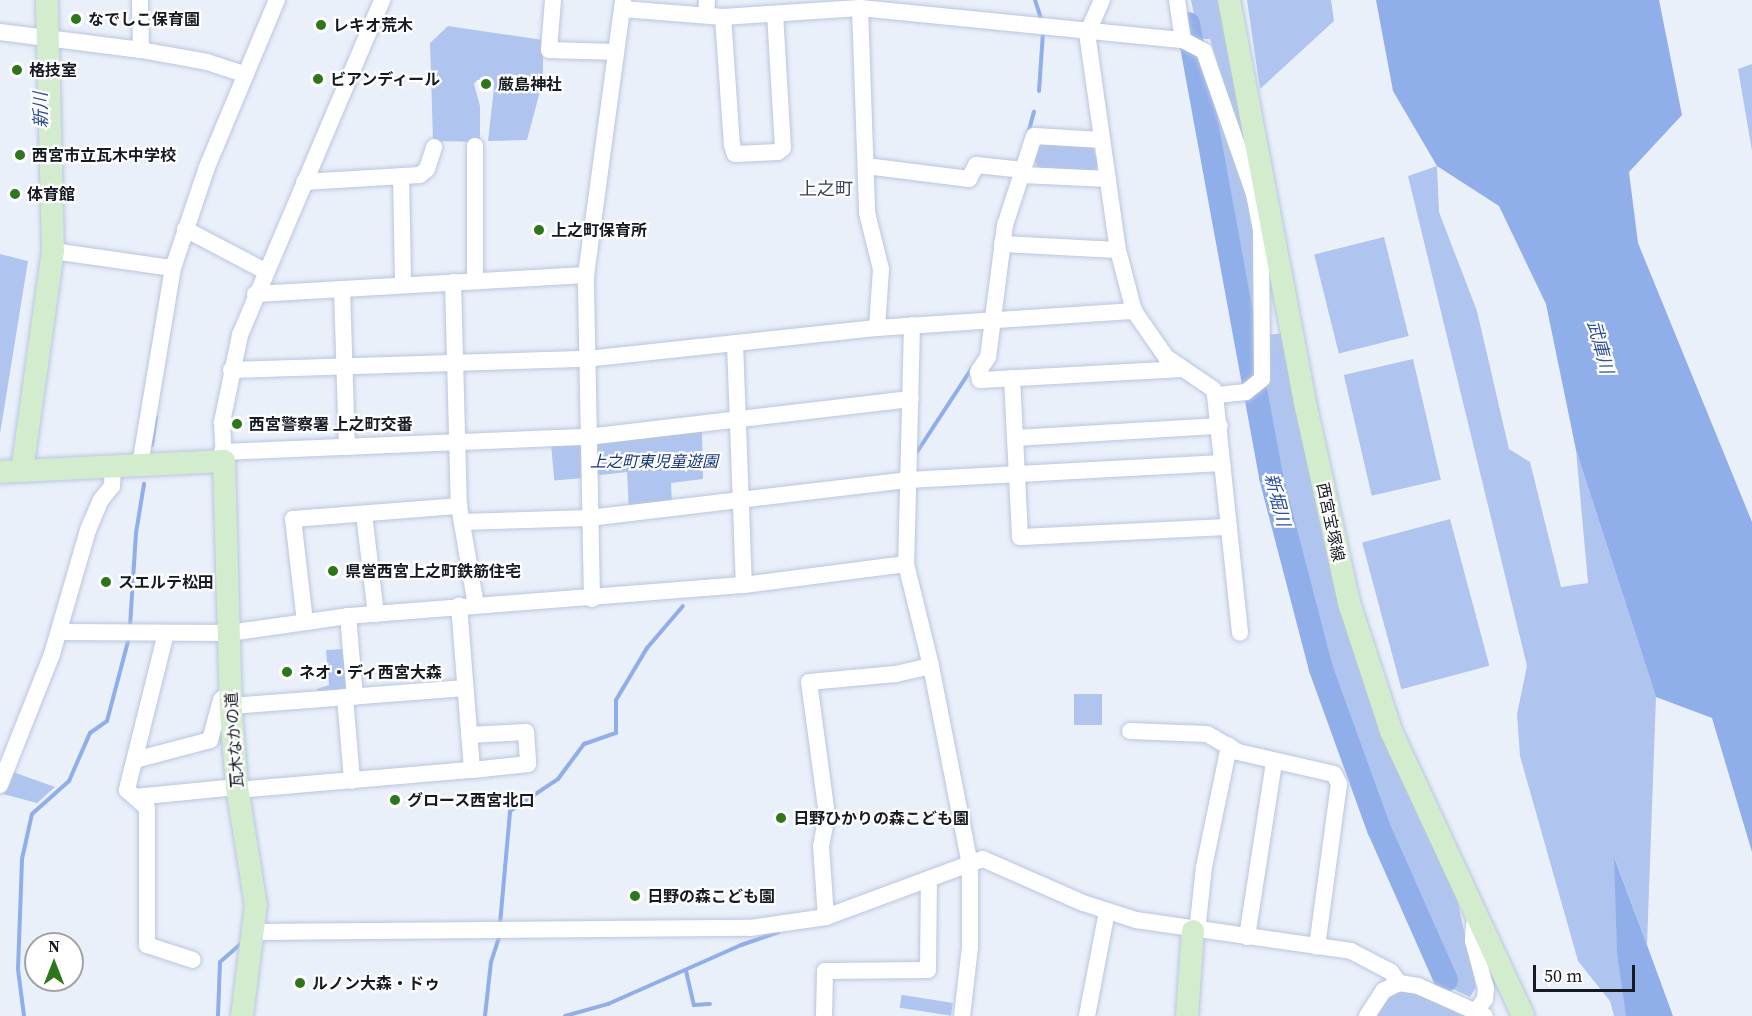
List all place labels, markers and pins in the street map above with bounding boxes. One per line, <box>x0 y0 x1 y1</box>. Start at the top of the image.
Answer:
place label: なでしこ保育園 <box>88 9 200 29</box>
marker: なでしこ保育園 <box>69 12 83 26</box>
place label: レキオ荒木 <box>333 15 413 35</box>
marker: レキオ荒木 <box>314 18 328 32</box>
place label: 格技室 <box>29 60 77 80</box>
marker: 格技室 <box>10 63 24 77</box>
place label: ビアンディール <box>330 69 442 89</box>
marker: ビアンディール <box>311 72 325 86</box>
place label: 厳島神社 <box>498 74 562 94</box>
marker: 厳島神社 <box>479 77 493 91</box>
place label: 西宮市立瓦木中学校 <box>32 145 176 165</box>
marker: 西宮市立瓦木中学校 <box>13 148 27 162</box>
place label: 体育館 <box>27 184 75 204</box>
marker: 体育館 <box>8 187 22 201</box>
place label: 上之町保育所 <box>551 220 647 240</box>
marker: 上之町保育所 <box>532 223 546 237</box>
place label: 西宮警察署 上之町交番 <box>249 414 412 434</box>
marker: 西宮警察署 上之町交番 <box>230 417 244 431</box>
place label: 県営西宮上之町鉄筋住宅 <box>345 561 521 581</box>
marker: 県営西宮上之町鉄筋住宅 <box>326 564 340 578</box>
place label: スエルテ松田 <box>118 572 214 592</box>
marker: スエルテ松田 <box>99 575 113 589</box>
place label: ネオ・ディ西宮大森 <box>299 662 443 682</box>
marker: ネオ・ディ西宮大森 <box>280 665 294 679</box>
place label: グロース西宮北口 <box>407 790 535 810</box>
marker: グロース西宮北口 <box>388 793 402 807</box>
place label: 日野ひかりの森こども園 <box>793 808 969 828</box>
marker: 日野ひかりの森こども園 <box>774 811 788 825</box>
place label: 日野の森こども園 <box>647 886 775 906</box>
marker: 日野の森こども園 <box>628 889 642 903</box>
place label: ルノン大森・ドゥ <box>312 973 440 993</box>
marker: ルノン大森・ドゥ <box>293 976 307 990</box>

